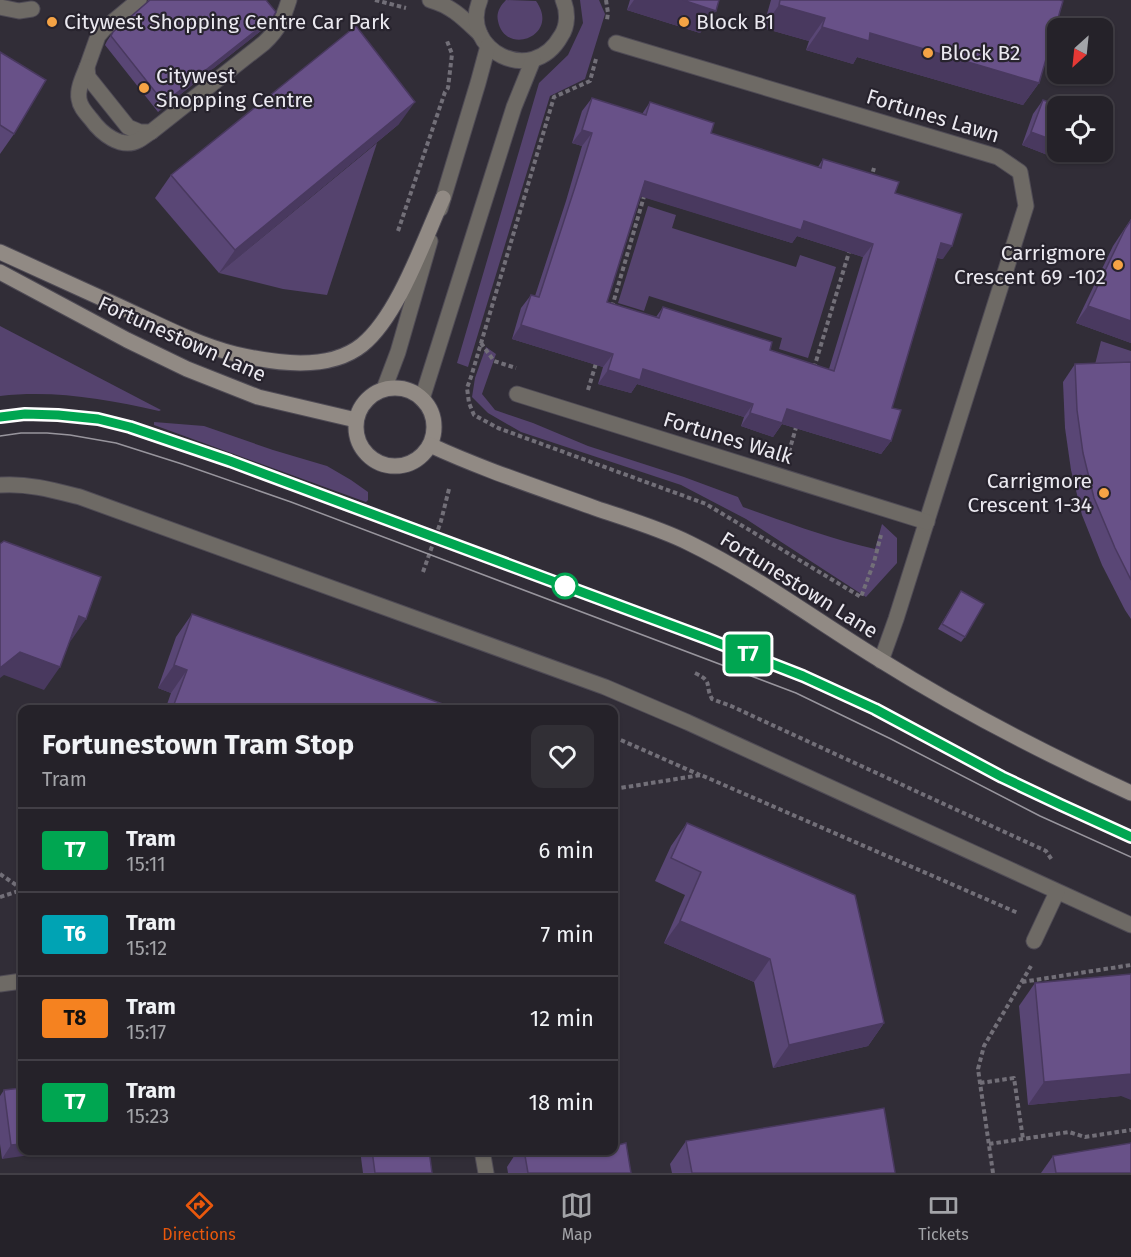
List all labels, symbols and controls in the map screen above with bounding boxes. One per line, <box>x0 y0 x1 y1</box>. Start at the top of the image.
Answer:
place label: Citywest Shopping Centre Car Park <box>64 9 390 35</box>
place label: Block B1 <box>696 9 774 35</box>
marker: Citywest Shopping Centre Car Park <box>45 15 59 29</box>
marker: Block B1 <box>677 15 691 29</box>
north arrow <box>1047 18 1113 84</box>
map controls <box>1047 18 1113 162</box>
place label: Block B2 <box>940 40 1020 66</box>
marker: Block B2 <box>921 46 935 60</box>
place label: Citywest Shopping Centre <box>156 63 313 113</box>
marker: Citywest Shopping Centre <box>137 81 151 95</box>
street label: Fortunes Lawn <box>863 83 1003 149</box>
button: locate <box>1047 96 1113 162</box>
place label: Carrigmore Crescent 69 -102 <box>954 240 1106 290</box>
marker: Carrigmore Crescent 69 -102 <box>1111 258 1125 272</box>
street label: Fortunestown Lane <box>94 290 270 388</box>
street label: Fortunes Walk <box>660 406 796 470</box>
place label: Carrigmore Crescent 1-34 <box>967 468 1092 518</box>
marker: Carrigmore Crescent 1-34 <box>1097 486 1111 500</box>
street label: Fortunestown Lane <box>715 526 883 644</box>
unlabelled marker <box>552 573 578 599</box>
line badge: T7 <box>721 634 775 674</box>
text: T7 <box>737 641 759 667</box>
button: heart <box>531 725 594 788</box>
text: Fortunestown Tram Stop <box>42 728 354 761</box>
text: Tram <box>42 767 87 791</box>
text: Tram <box>126 825 176 852</box>
text: T7 <box>64 837 86 863</box>
text: 6 min <box>538 837 594 864</box>
text: 15:11 <box>126 852 166 876</box>
text: Tram <box>126 909 176 936</box>
text: T6 <box>64 921 86 947</box>
text: 7 min <box>540 921 594 948</box>
text: 15:12 <box>126 936 167 960</box>
text: Tram <box>126 993 176 1020</box>
text: T8 <box>63 1005 87 1031</box>
text: 12 min <box>530 1005 594 1032</box>
text: 15:17 <box>126 1020 166 1044</box>
text: Tram <box>126 1077 176 1104</box>
text: T7 <box>64 1089 86 1115</box>
text: 18 min <box>529 1089 594 1116</box>
text: 15:23 <box>126 1104 169 1128</box>
tab: Directions <box>162 1189 236 1244</box>
tab: Map <box>560 1189 593 1244</box>
tab: Tickets <box>918 1189 969 1244</box>

